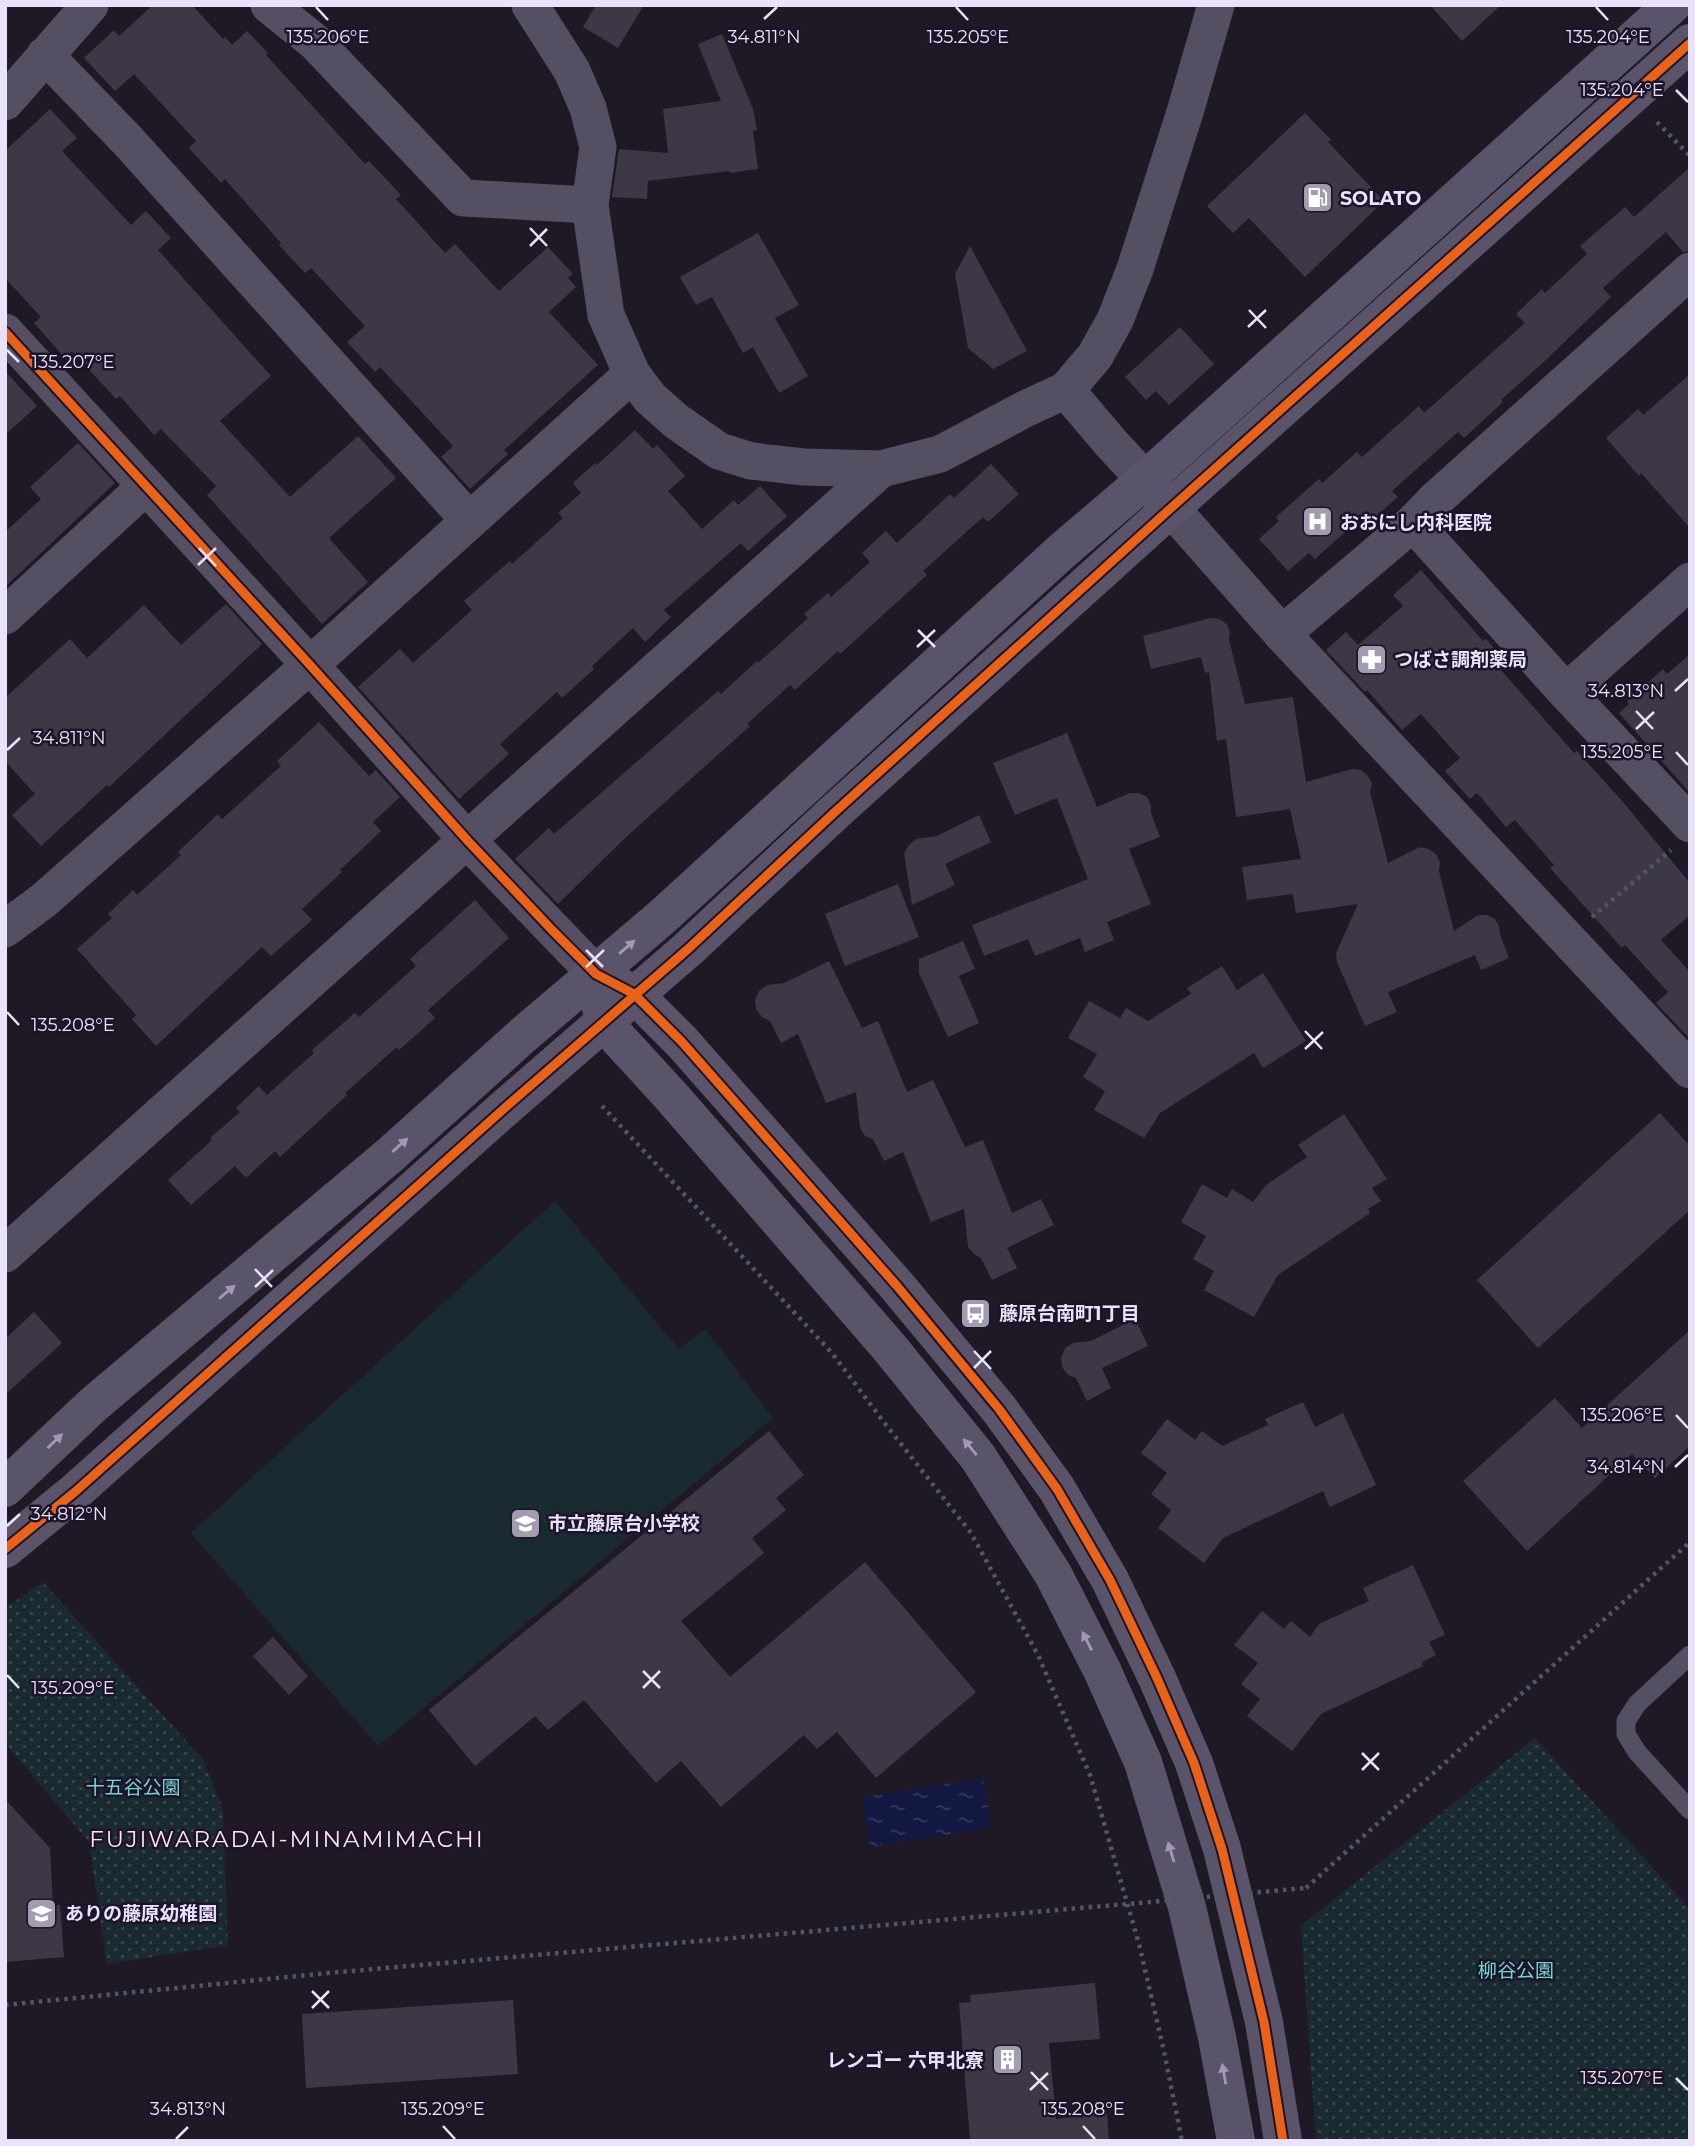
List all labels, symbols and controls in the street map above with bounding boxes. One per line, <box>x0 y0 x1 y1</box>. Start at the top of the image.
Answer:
text: 135.206°E <box>287 26 369 48</box>
text: 34.811°N <box>727 26 801 48</box>
text: 135.205°E <box>927 26 1009 48</box>
text: 135.204°E <box>1566 26 1650 48</box>
text: 135.204°E <box>1580 79 1664 101</box>
fuel station icon: SOLATO <box>1300 181 1334 215</box>
place label: SOLATO <box>1340 187 1421 210</box>
text: 135.207°E <box>32 351 114 373</box>
hospital icon: おおにし内科医院 <box>1300 505 1334 539</box>
place label: おおにし内科医院 <box>1340 511 1492 534</box>
pharmacy icon: つばさ調剤薬局 <box>1354 642 1388 676</box>
place label: つばさ調剤薬局 <box>1394 648 1527 671</box>
text: 34.813°N <box>1588 680 1664 702</box>
text: 34.811°N <box>32 727 106 749</box>
text: 135.205°E <box>1581 741 1663 763</box>
one-way arrow <box>618 940 635 955</box>
text: 135.208°E <box>31 1014 115 1036</box>
one-way arrow <box>391 1138 408 1154</box>
one-way arrow <box>218 1285 235 1300</box>
bus stop icon: 藤原台南町1丁目 <box>959 1296 993 1330</box>
place label: 藤原台南町1丁目 <box>999 1302 1139 1325</box>
text: 135.206°E <box>1581 1404 1663 1426</box>
one-way arrow <box>46 1434 63 1450</box>
one-way arrow <box>963 1439 978 1456</box>
text: 34.814°N <box>1587 1456 1665 1478</box>
text: 34.812°N <box>31 1503 107 1525</box>
school or university icon: 市立藤原台小学校 <box>508 1506 542 1540</box>
place label: 市立藤原台小学校 <box>548 1512 700 1535</box>
one-way arrow <box>1082 1631 1094 1651</box>
text: 135.209°E <box>31 1677 115 1699</box>
park label: 十五谷公園 <box>85 1776 181 1799</box>
district label: FUJIWARADAI-MINAMIMACHI <box>89 1825 485 1853</box>
one-way arrow <box>1165 1842 1176 1863</box>
school or university icon: ありの藤原幼稚園 <box>25 1896 59 1930</box>
place label: ありの藤原幼稚園 <box>65 1902 217 1925</box>
park label: 柳谷公園 <box>1478 1959 1554 1982</box>
building icon: レンゴー 六甲北寮 <box>990 2043 1024 2077</box>
place label: レンゴー 六甲北寮 <box>827 2049 984 2072</box>
one-way arrow <box>1218 2062 1229 2084</box>
text: 135.207°E <box>1581 2067 1663 2089</box>
text: 34.813°N <box>150 2098 226 2120</box>
text: 135.209°E <box>401 2098 485 2120</box>
text: 135.208°E <box>1041 2098 1125 2120</box>

